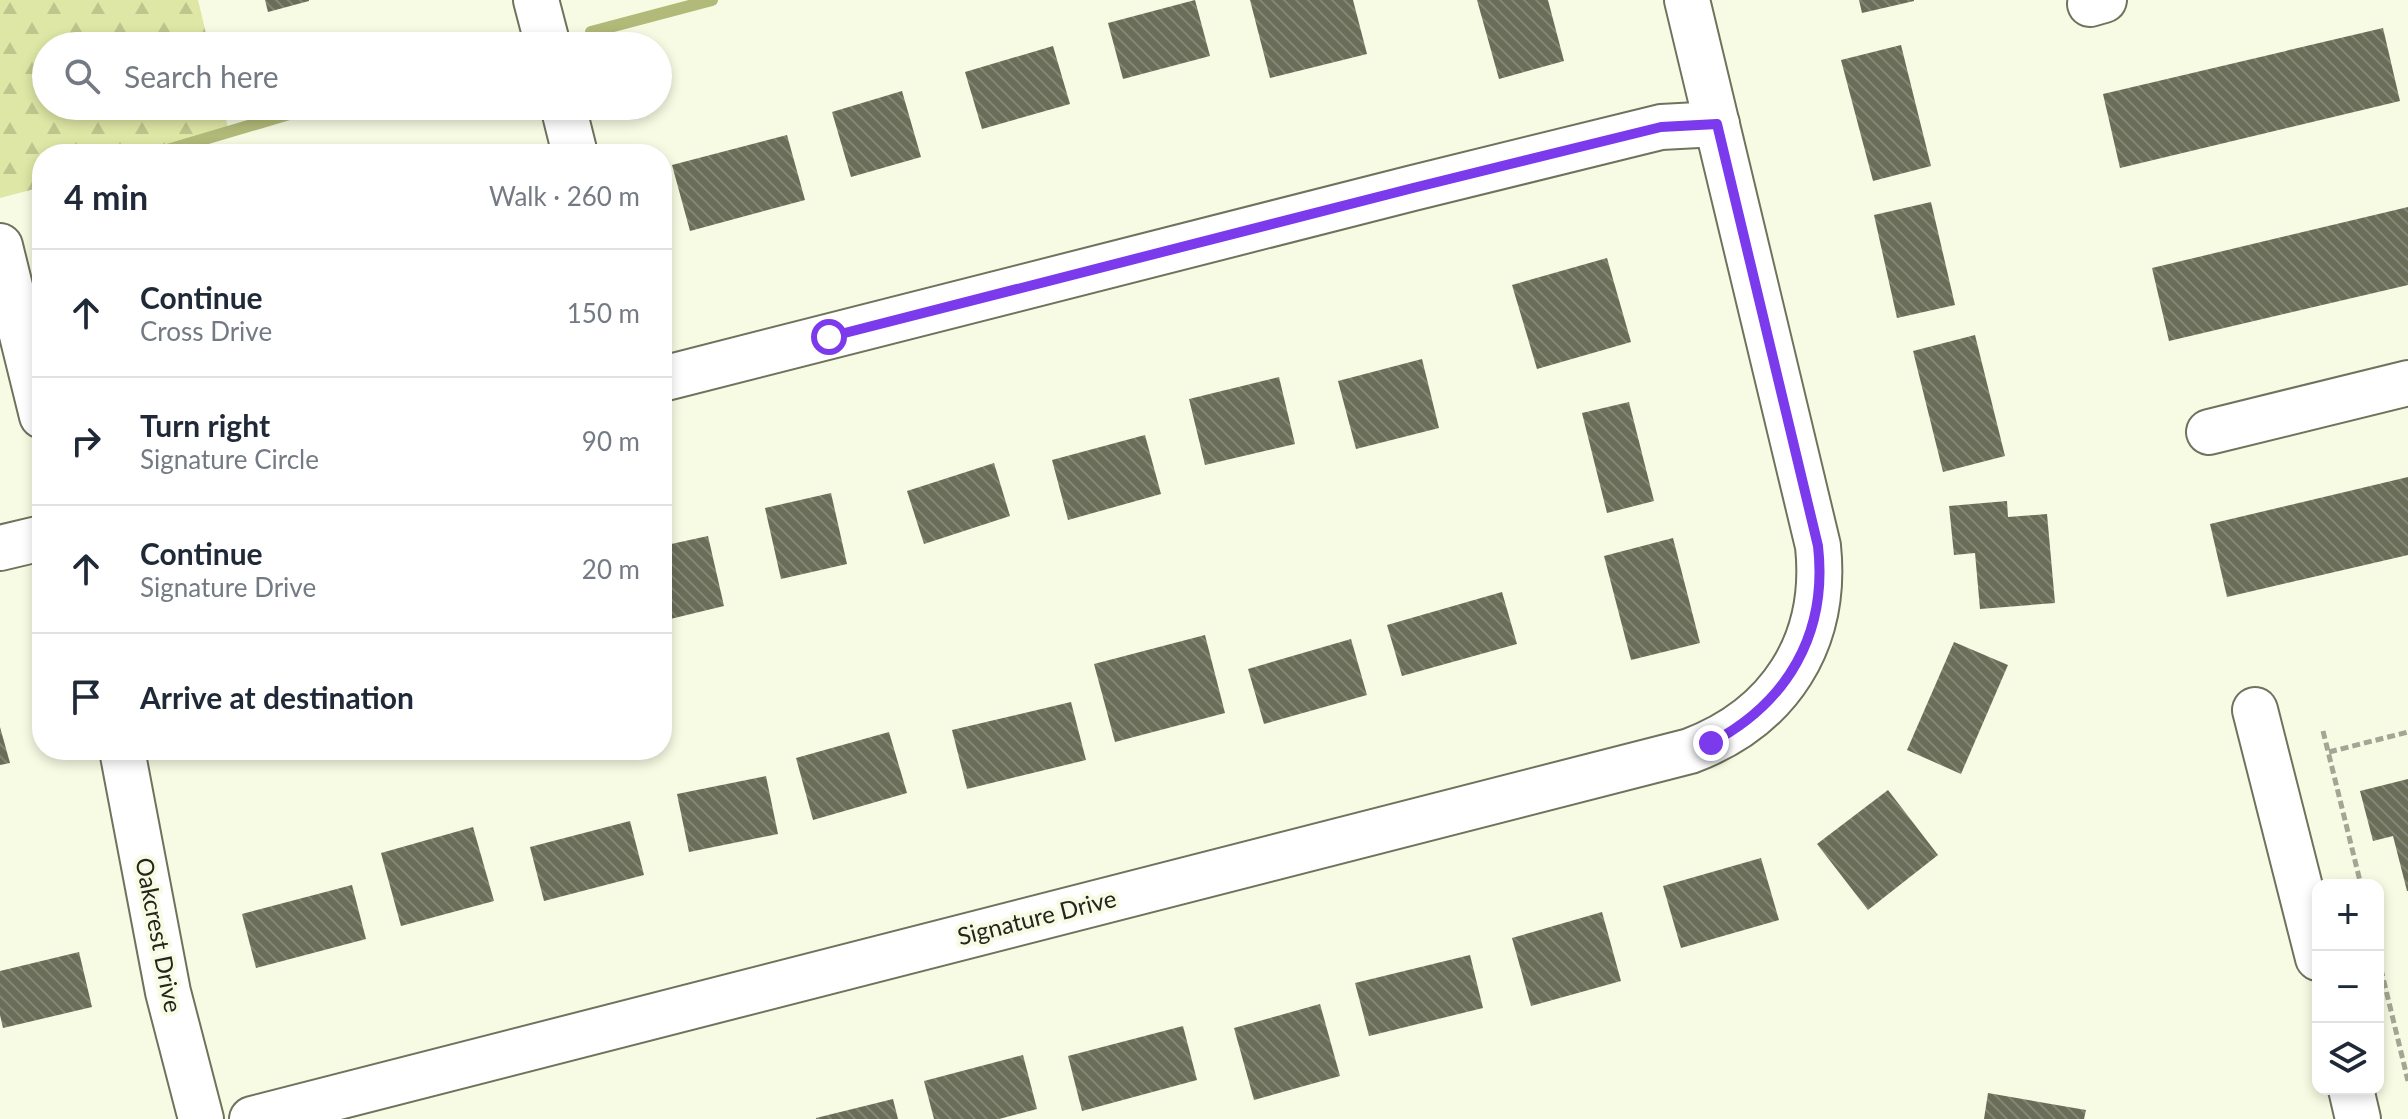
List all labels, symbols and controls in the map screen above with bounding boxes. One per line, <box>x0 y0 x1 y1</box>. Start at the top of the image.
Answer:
search box <box>32 32 672 120</box>
icon: search <box>60 54 104 98</box>
text: Search here <box>124 58 279 94</box>
text: 4 min <box>64 176 148 217</box>
text: Walk · 260 m <box>489 180 640 212</box>
text: Continue <box>140 279 263 315</box>
icon: ahead <box>64 291 108 335</box>
text: 150 m <box>567 297 640 329</box>
text: Cross Drive <box>140 315 272 347</box>
route start <box>811 319 847 355</box>
text: Turn right <box>140 407 270 443</box>
icon: right <box>64 419 108 463</box>
text: 90 m <box>582 425 640 457</box>
text: Signature Circle <box>140 443 319 475</box>
text: Continue <box>140 535 263 571</box>
icon: ahead <box>64 547 108 591</box>
text: 20 m <box>582 553 640 585</box>
text: Signature Drive <box>140 571 316 603</box>
icon: arrive <box>64 675 108 719</box>
text: Arrive at destination <box>140 679 414 715</box>
route end <box>1693 725 1729 761</box>
street label: Oakcrest Drive <box>130 855 189 1015</box>
map controls <box>2312 879 2384 1095</box>
button: + <box>2312 879 2384 951</box>
street label: Signature Drive <box>954 883 1119 950</box>
button: − <box>2312 951 2384 1023</box>
button: layers <box>2312 1023 2384 1095</box>

